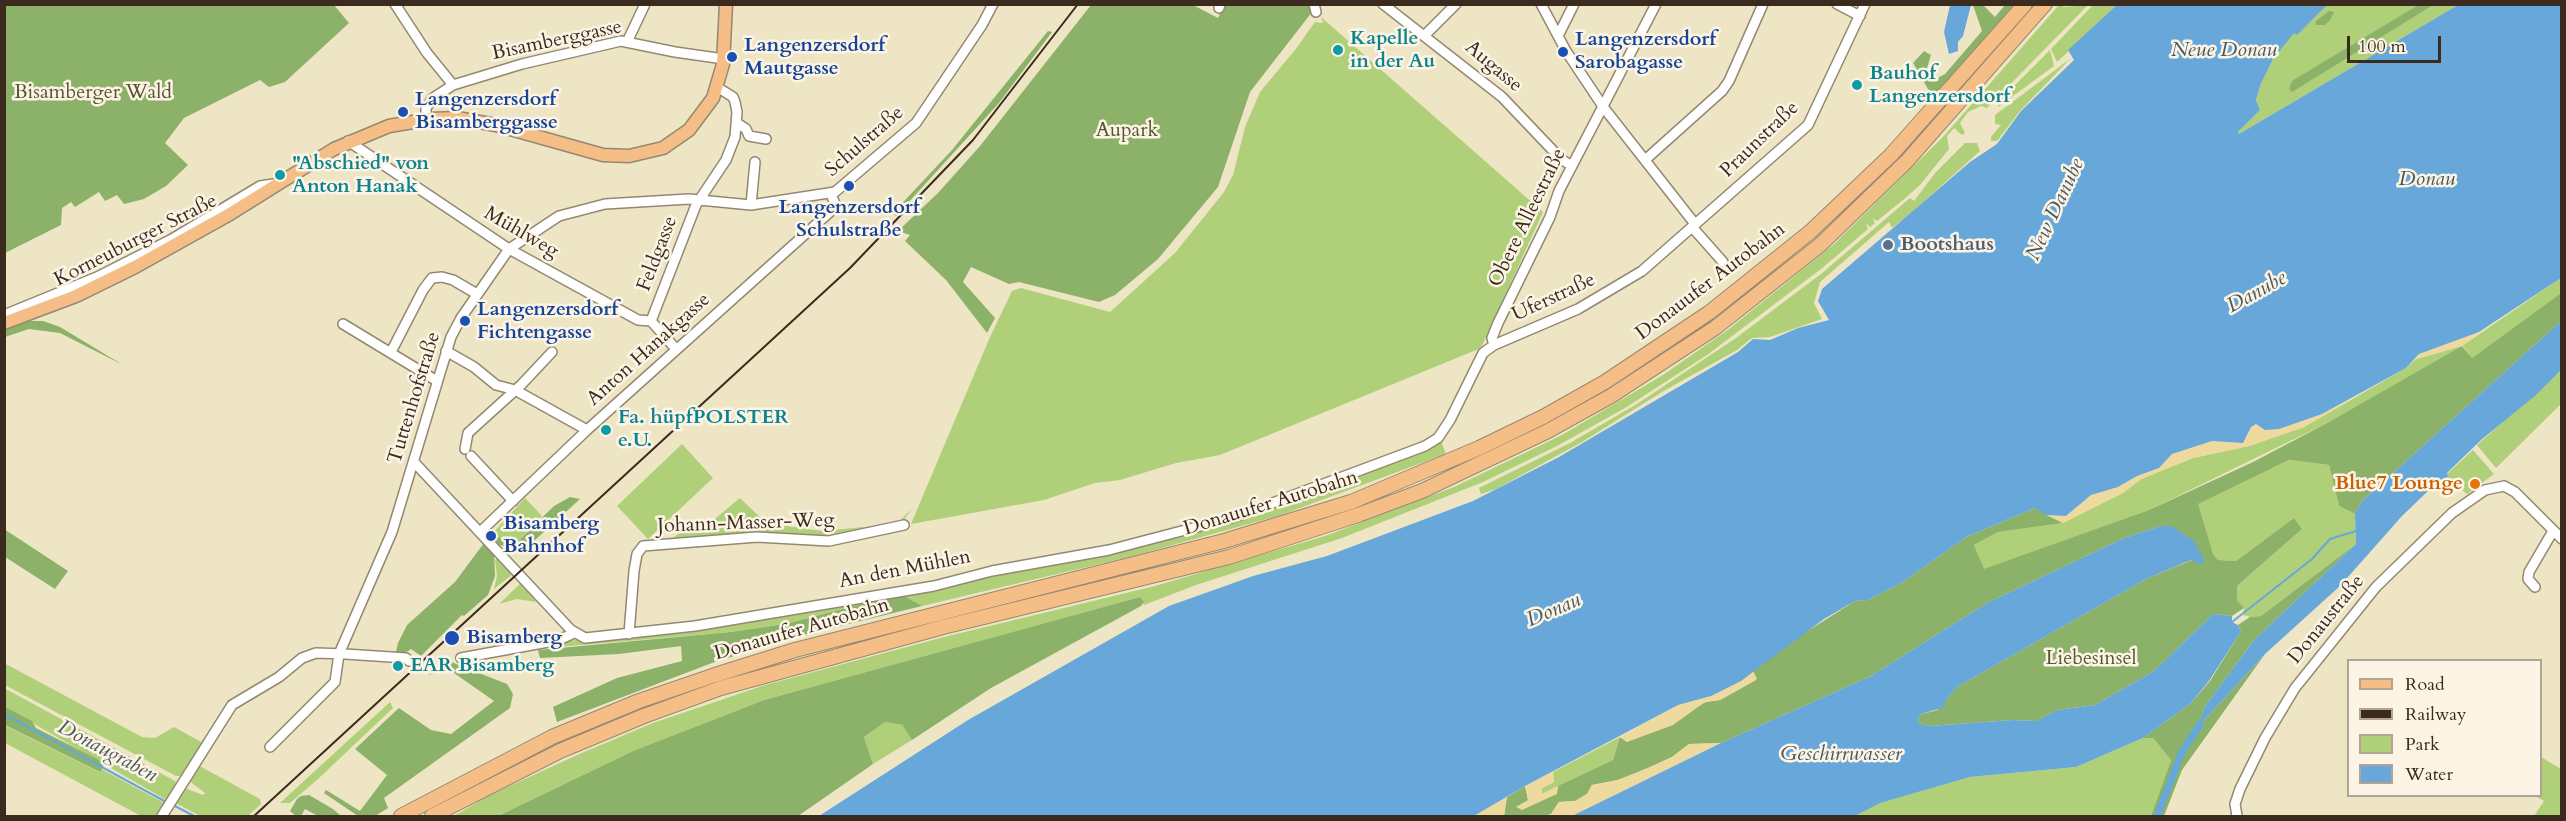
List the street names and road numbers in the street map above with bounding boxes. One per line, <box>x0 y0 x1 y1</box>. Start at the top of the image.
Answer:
street label: Bisamberggasse <box>490 16 624 66</box>
street label: Augasse <box>1459 36 1527 98</box>
street label: Praunstraße <box>1716 97 1804 183</box>
street label: Schulstraße <box>821 101 909 183</box>
street label: Obere Alleestraße <box>1484 145 1572 291</box>
street label: Korneuburger Straße <box>51 190 221 292</box>
street label: Mühlweg <box>479 202 563 264</box>
street label: Feldgasse <box>633 213 683 295</box>
street label: Donauufer Autobahn <box>1632 218 1790 346</box>
street label: Uferstraße <box>1509 268 1599 328</box>
street label: Anton Hanakgasse <box>582 288 716 412</box>
street label: Tuttenhofstraße <box>384 329 446 467</box>
street label: Donauufer Autobahn <box>1181 466 1361 542</box>
street label: Johann-Masser-Weg <box>657 509 835 539</box>
street label: An den Mühlen <box>837 545 973 595</box>
street label: Donaustraße <box>2284 570 2370 670</box>
street label: Donauufer Autobahn <box>712 594 892 666</box>

